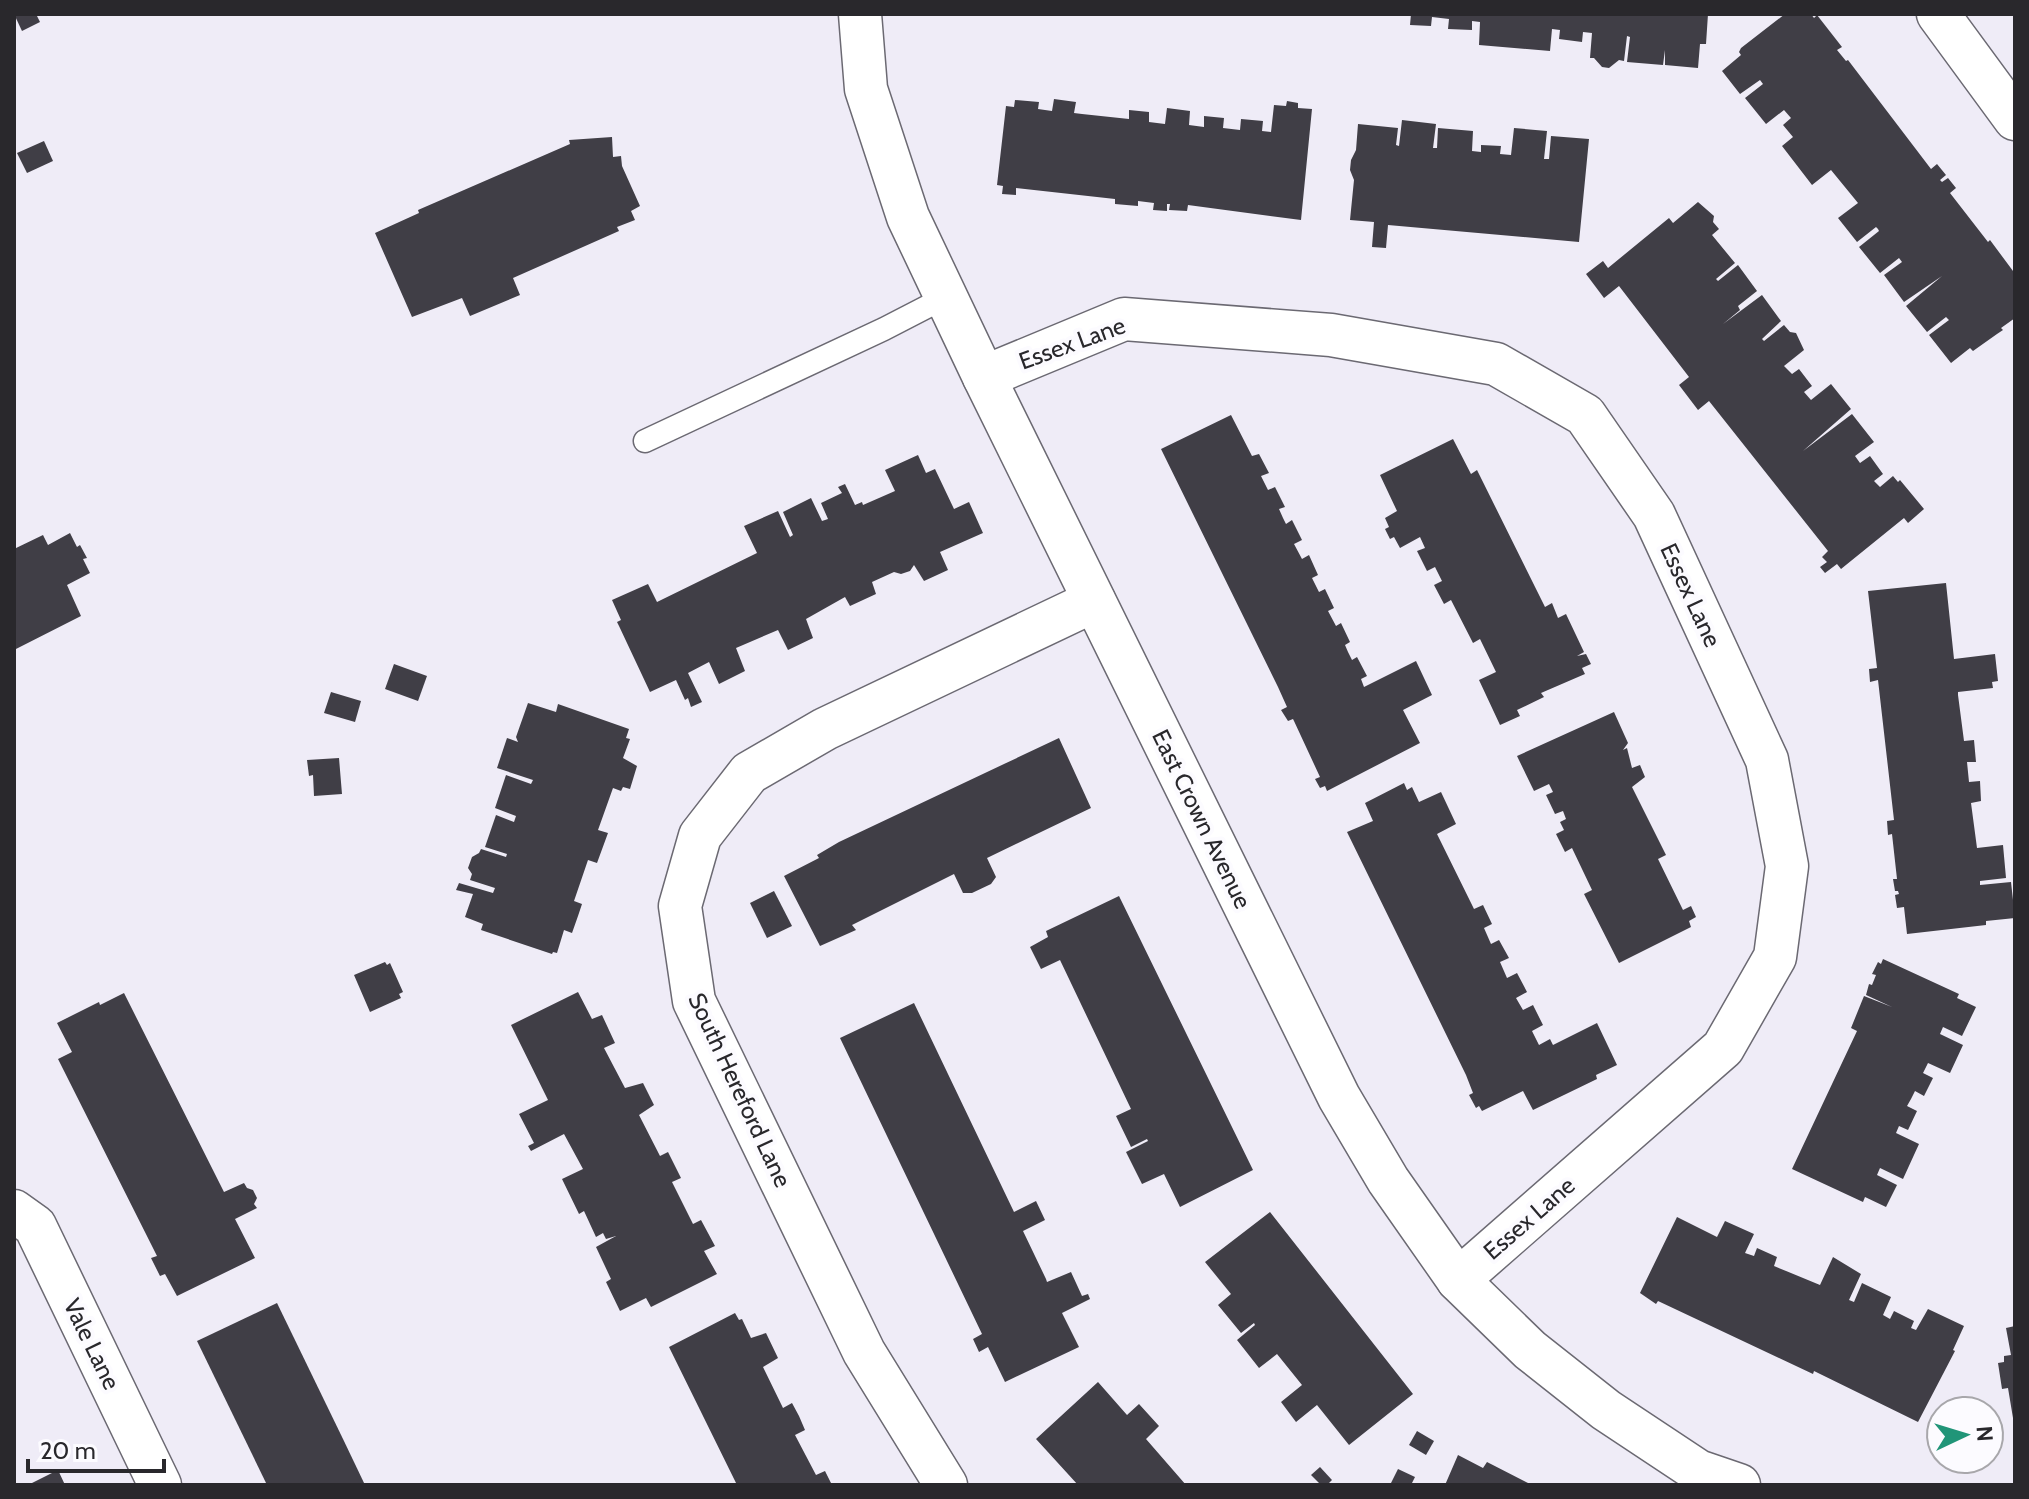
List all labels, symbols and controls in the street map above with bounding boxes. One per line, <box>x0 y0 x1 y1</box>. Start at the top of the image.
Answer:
street label: Essex Lane <box>1015 310 1129 376</box>
street label: Essex Lane <box>1654 538 1728 652</box>
street label: East Crown Avenue <box>1146 725 1258 913</box>
street label: South Hereford Lane <box>682 988 798 1192</box>
street label: Essex Lane <box>1478 1171 1580 1265</box>
street label: Vale Lane <box>58 1294 126 1394</box>
north arrow <box>1925 1395 2005 1475</box>
scale bar <box>28 1423 164 1473</box>
text: N <box>1970 1425 1998 1442</box>
text: 20 m <box>40 1436 96 1465</box>

